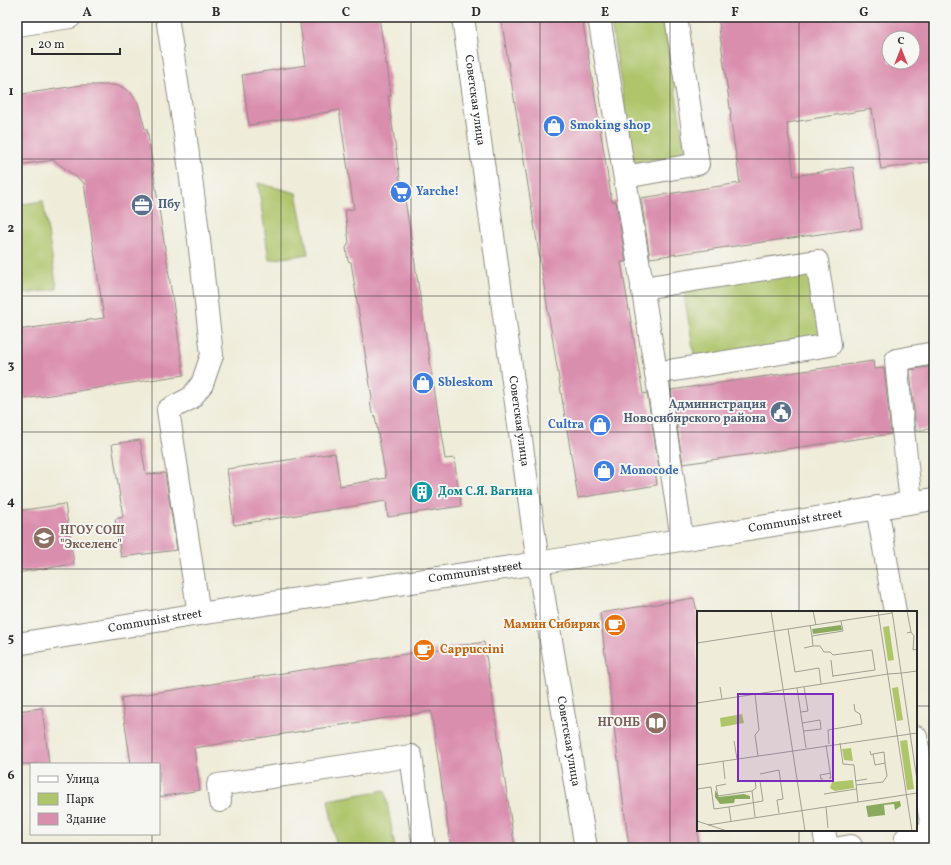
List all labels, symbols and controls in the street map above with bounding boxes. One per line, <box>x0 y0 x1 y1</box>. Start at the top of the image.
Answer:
text: A <box>82 4 92 22</box>
text: B <box>212 4 221 22</box>
text: C <box>342 4 350 22</box>
text: D <box>471 4 481 22</box>
text: E <box>601 4 609 22</box>
text: F <box>731 4 739 22</box>
text: G <box>859 4 869 22</box>
scale bar <box>32 30 120 56</box>
north arrow <box>881 30 921 70</box>
text: С <box>897 34 905 49</box>
text: 20 m <box>38 37 65 53</box>
street label: Советская улица <box>460 54 489 147</box>
text: 1 <box>8 83 14 101</box>
shop icon: Smoking shop <box>541 113 567 139</box>
place label: Smoking shop <box>570 118 651 134</box>
supermarket icon: Yarche! <box>388 179 414 205</box>
place label: Yarche! <box>416 184 459 200</box>
office icon: Пбу <box>129 192 155 218</box>
place label: Пбу <box>158 197 181 213</box>
text: 2 <box>8 220 15 238</box>
text: 3 <box>8 357 15 375</box>
shop icon: Sbleskom <box>410 370 436 396</box>
place label: Sbleskom <box>438 375 493 391</box>
street label: Советская улица <box>504 375 533 468</box>
place label: Администрация Новосибирского района <box>624 397 766 427</box>
public building icon: Администрация Новосибирского района <box>768 399 794 425</box>
shop icon: Cultra <box>587 412 613 438</box>
place label: Cultra <box>548 417 584 433</box>
shop icon: Monocode <box>591 458 617 484</box>
place label: Monocode <box>620 463 679 479</box>
building icon: Дом С.Я. Вагина <box>409 479 435 505</box>
place label: Дом С.Я. Вагина <box>438 484 533 500</box>
text: 4 <box>7 493 15 511</box>
street label: Communist street <box>747 506 843 537</box>
place label: НГОУ СОШ "Экселенс" <box>60 523 125 553</box>
school or university icon: НГОУ СОШ "Экселенс" <box>31 525 57 551</box>
street label: Communist street <box>427 557 524 587</box>
street label: Communist street <box>107 606 203 637</box>
inset map <box>697 611 917 831</box>
cafe icon: Мамин Сибиряк <box>602 612 628 638</box>
place label: Мамин Сибиряк <box>504 617 600 633</box>
text: 5 <box>8 630 14 648</box>
cafe icon: Cappuccini <box>411 637 437 663</box>
place label: Cappuccini <box>440 642 504 658</box>
street label: Советская улица <box>553 695 584 788</box>
library icon: НГОНБ <box>643 710 669 736</box>
place label: НГОНБ <box>598 715 640 731</box>
legend <box>30 763 160 835</box>
text: 6 <box>7 767 15 785</box>
text: Улица <box>66 772 99 788</box>
text: Парк <box>66 792 94 808</box>
text: Здание <box>66 812 106 828</box>

